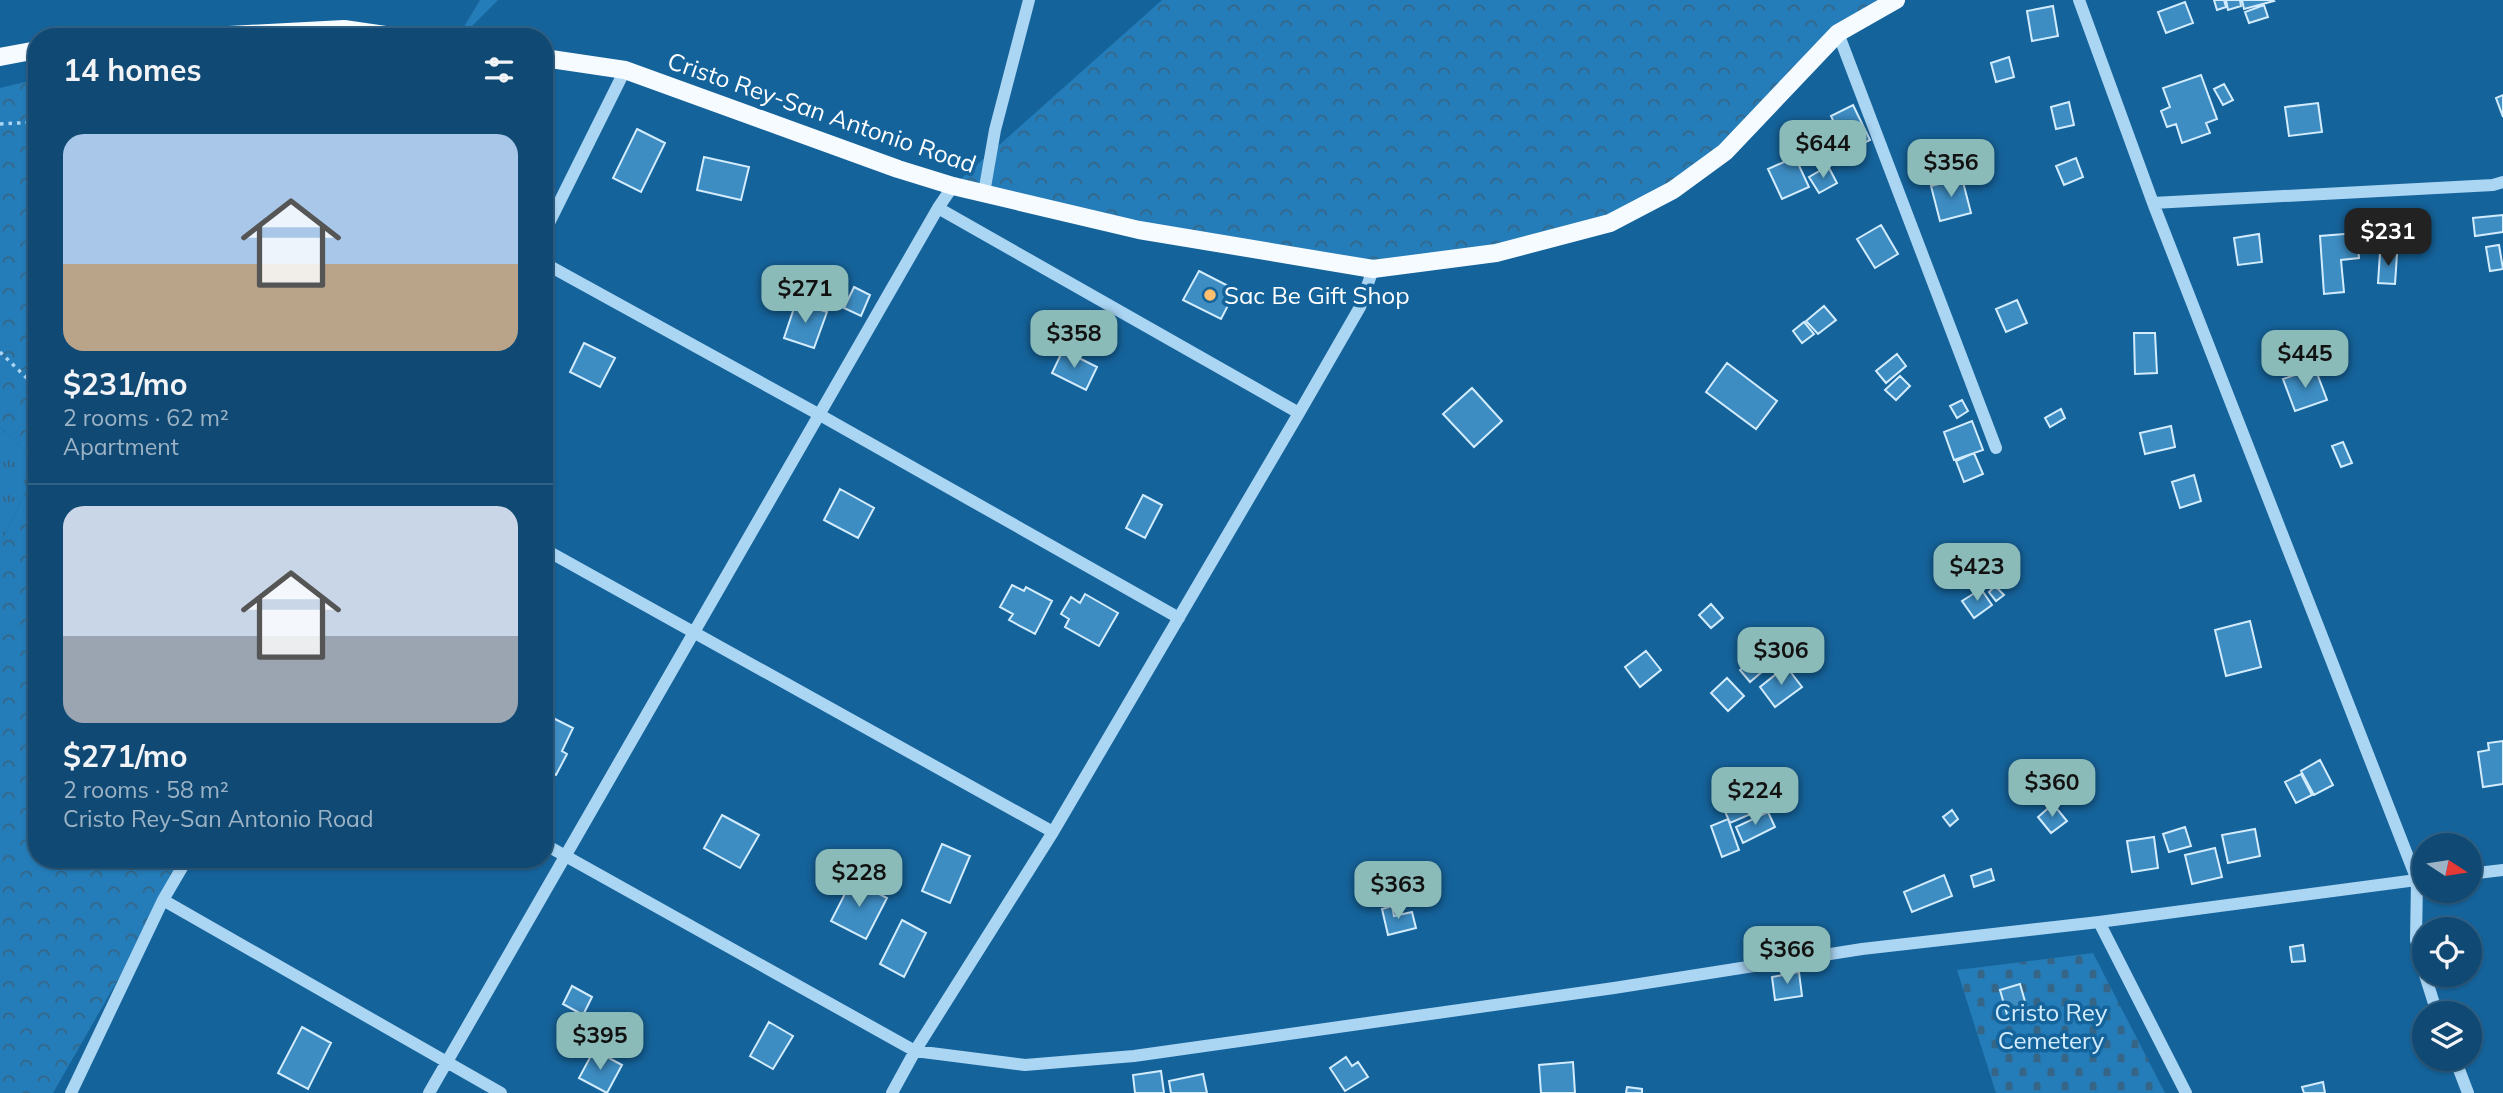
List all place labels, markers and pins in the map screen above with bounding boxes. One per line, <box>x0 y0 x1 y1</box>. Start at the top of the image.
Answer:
pin: $644 <box>1782 120 1864 180</box>
pin: $356 <box>1910 140 1992 199</box>
pin: $231 <box>2347 208 2429 268</box>
pin: $271 <box>764 266 846 325</box>
place label: Sac Be Gift Shop <box>1224 280 1410 310</box>
marker: Sac Be Gift Shop <box>1202 287 1218 303</box>
pin: $358 <box>1033 310 1115 370</box>
pin: $445 <box>2264 330 2346 390</box>
pin: $423 <box>1936 544 2018 603</box>
pin: $306 <box>1740 628 1822 687</box>
pin: $360 <box>2011 760 2093 819</box>
pin: $224 <box>1714 768 1796 827</box>
pin: $228 <box>818 850 900 909</box>
pin: $363 <box>1357 862 1439 921</box>
pin: $366 <box>1746 926 1828 986</box>
pin: $395 <box>559 1012 641 1072</box>

